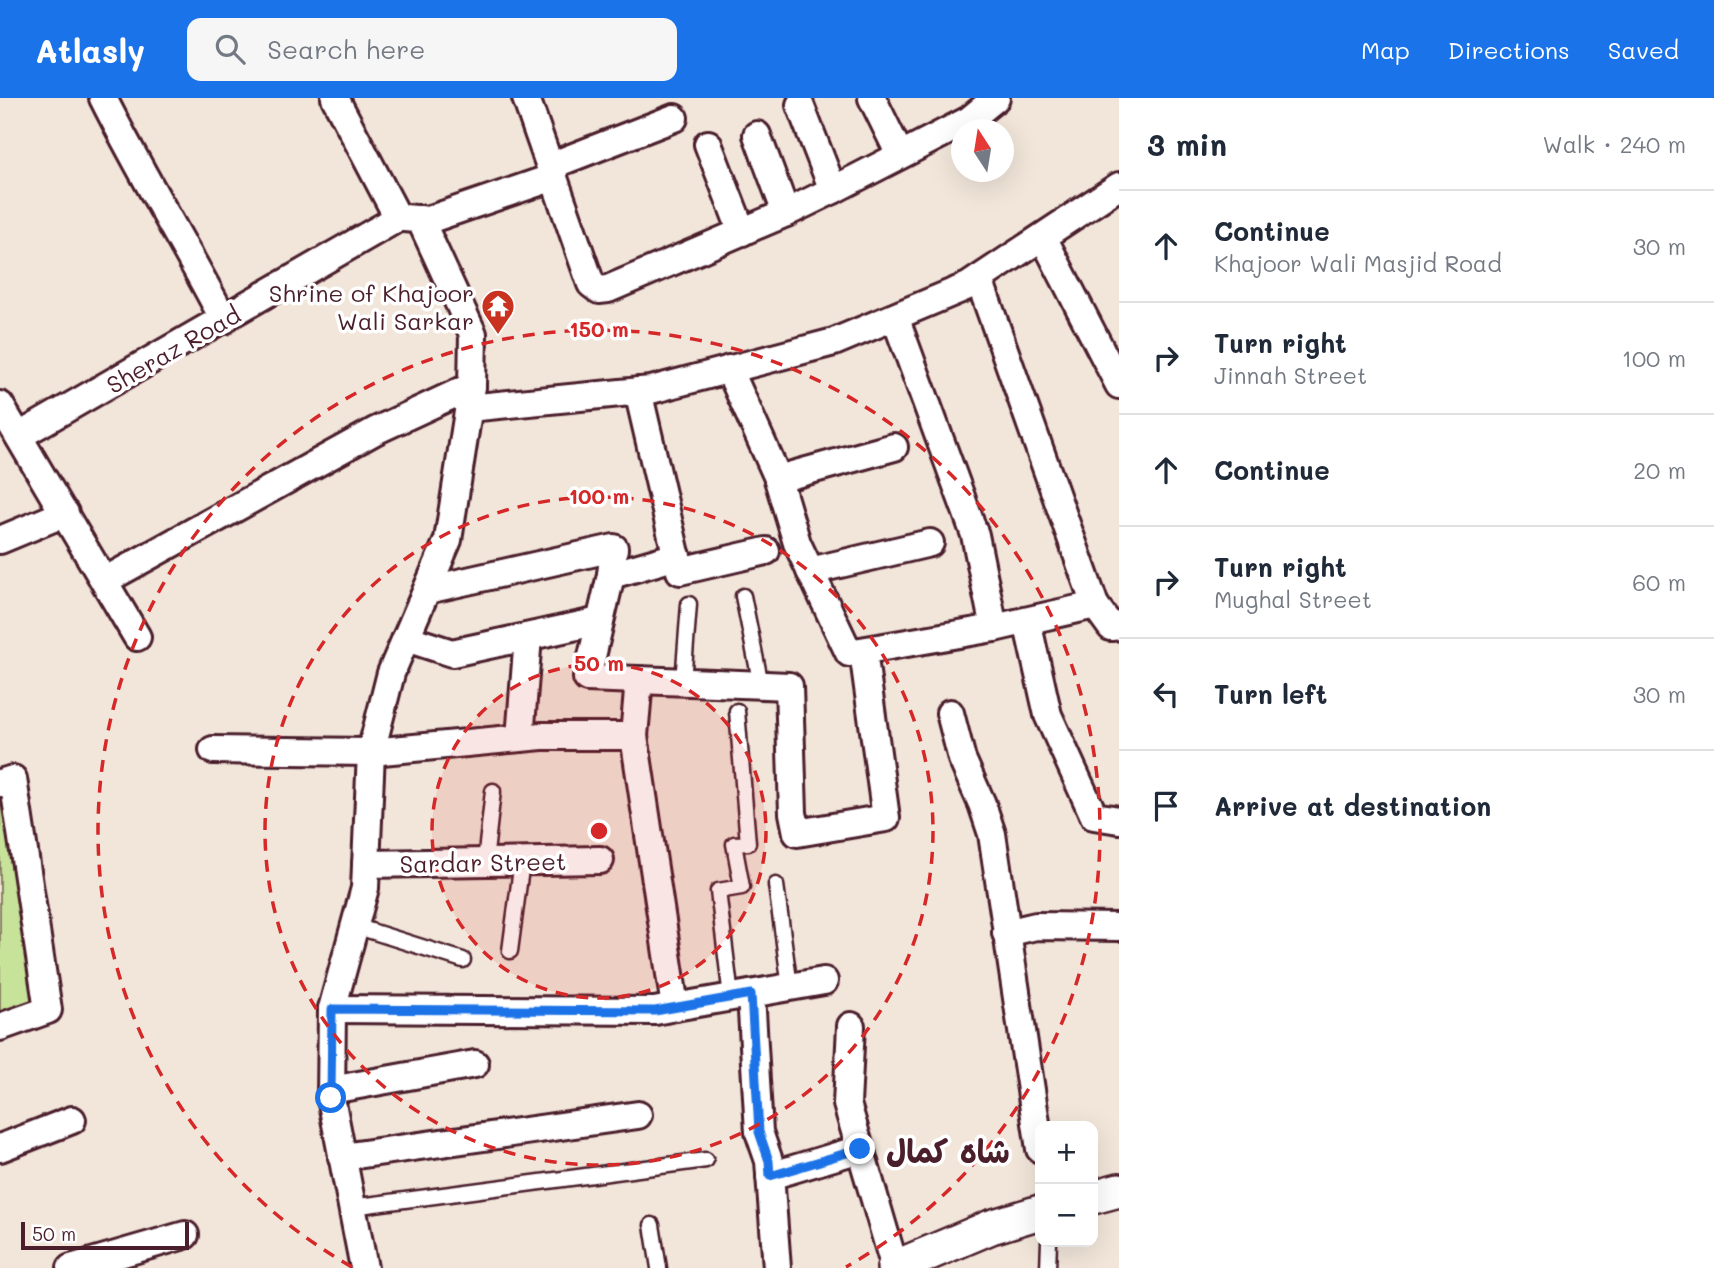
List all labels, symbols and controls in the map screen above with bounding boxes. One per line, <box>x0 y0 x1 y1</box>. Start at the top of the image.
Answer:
search box <box>187 18 677 81</box>
text: Atlasly <box>35 28 145 71</box>
icon: search <box>211 30 249 68</box>
text: Search here <box>267 32 425 66</box>
text: Map <box>1361 34 1410 65</box>
text: Directions <box>1448 34 1570 65</box>
text: Saved <box>1608 34 1679 65</box>
north arrow <box>951 119 1014 182</box>
text: 3 min <box>1147 124 1227 164</box>
text: Walk · 240 m <box>1543 129 1686 159</box>
text: Continue <box>1214 214 1330 248</box>
icon: ahead <box>1147 227 1185 265</box>
text: 30 m <box>1633 231 1686 261</box>
text: Khajoor Wali Masjid Road <box>1214 248 1502 278</box>
place label: Shrine of Khajoor Wali Sarkar <box>269 277 474 336</box>
temple icon: Shrine of Khajoor Wali Sarkar <box>479 287 517 336</box>
street label: Sheraz Road <box>100 298 246 400</box>
text: 150 m <box>569 315 629 342</box>
text: Turn right <box>1214 326 1347 360</box>
icon: right <box>1147 339 1185 377</box>
text: 100 m <box>1622 343 1686 373</box>
text: Jinnah Street <box>1214 360 1367 390</box>
icon: ahead <box>1147 451 1185 489</box>
text: Continue <box>1214 453 1330 487</box>
text: 20 m <box>1633 455 1686 485</box>
text: 100 m <box>569 482 629 509</box>
text: Turn right <box>1214 550 1347 584</box>
icon: right <box>1147 563 1185 601</box>
text: 60 m <box>1632 567 1686 597</box>
text: Mughal Street <box>1214 584 1372 614</box>
text: 50 m <box>574 649 624 676</box>
icon: left <box>1147 675 1185 713</box>
text: Turn left <box>1214 677 1327 711</box>
text: 30 m <box>1633 679 1686 709</box>
icon: arrive <box>1147 787 1185 825</box>
text: Arrive at destination <box>1214 789 1491 823</box>
centre of rings <box>587 819 611 843</box>
street label: Sardar Street <box>399 845 567 879</box>
route start <box>315 1082 346 1113</box>
map controls <box>1035 1121 1098 1247</box>
button: + <box>1035 1121 1098 1184</box>
district label: شاہ کمال <box>886 1129 1010 1171</box>
route end <box>844 1133 875 1164</box>
button: − <box>1035 1184 1098 1247</box>
scale bar <box>21 1219 189 1251</box>
text: 50 m <box>32 1221 76 1246</box>

